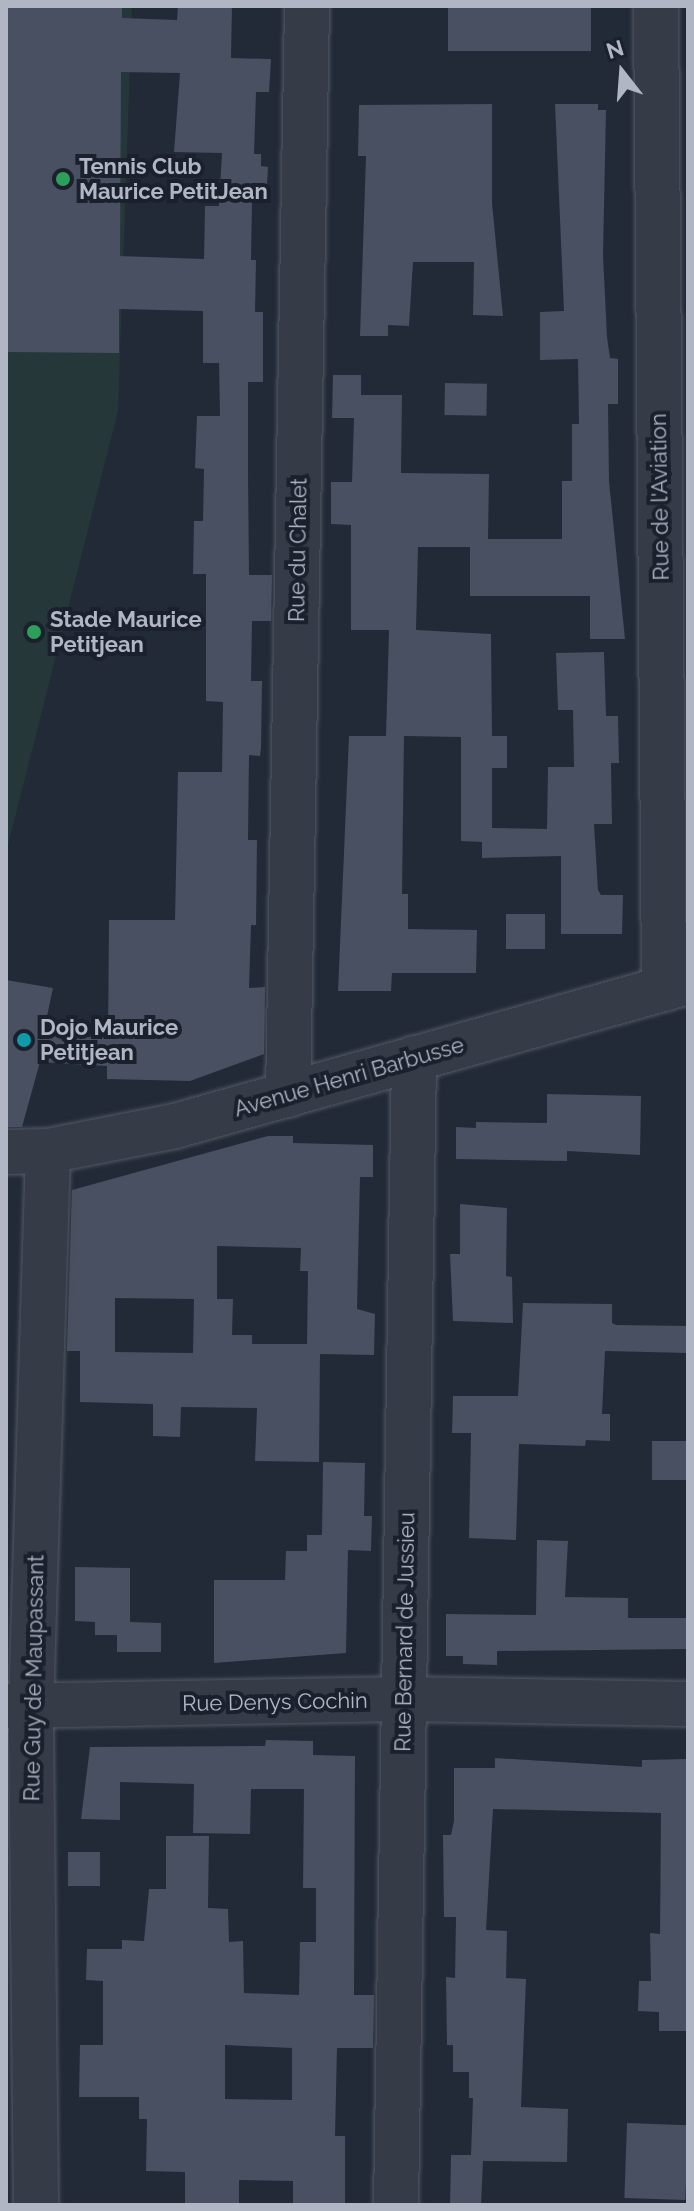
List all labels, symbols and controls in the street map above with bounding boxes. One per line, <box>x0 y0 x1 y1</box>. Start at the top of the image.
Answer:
north arrow <box>582 32 662 112</box>
text: N <box>603 34 627 64</box>
place label: Tennis Club Maurice PetitJean <box>79 153 268 204</box>
marker: Tennis Club Maurice PetitJean <box>54 170 72 188</box>
street label: Rue de l'Aviation <box>645 413 675 581</box>
street label: Rue du Chalet <box>284 478 312 622</box>
place label: Stade Maurice Petitjean <box>50 606 202 658</box>
marker: Stade Maurice Petitjean <box>25 623 43 641</box>
place label: Dojo Maurice Petitjean <box>40 1014 178 1066</box>
marker: Dojo Maurice Petitjean <box>15 1031 33 1049</box>
street label: Avenue Henri Barbusse <box>231 1032 467 1122</box>
street label: Rue Bernard de Jussieu <box>390 1512 420 1752</box>
street label: Rue Guy de Maupassant <box>19 1554 49 1802</box>
street label: Rue Denys Cochin <box>182 1687 368 1717</box>

